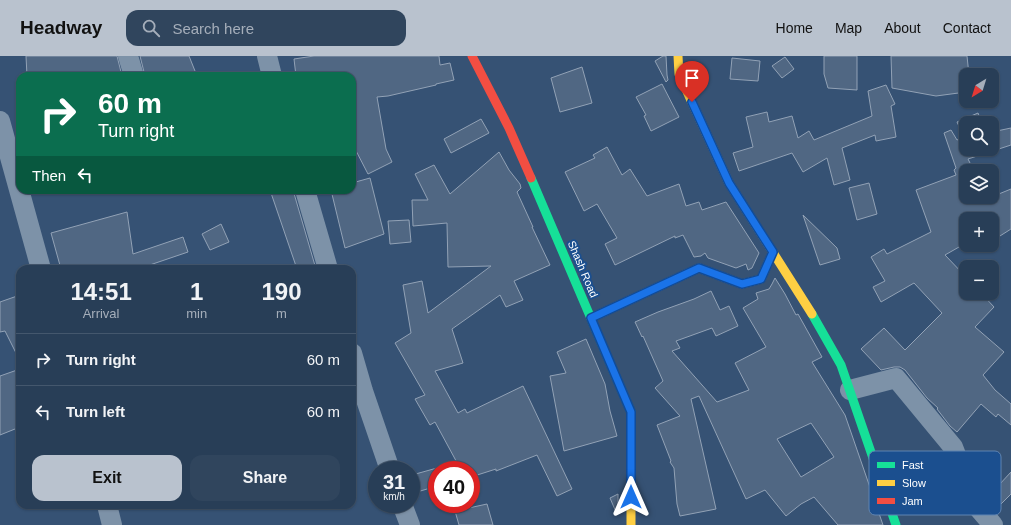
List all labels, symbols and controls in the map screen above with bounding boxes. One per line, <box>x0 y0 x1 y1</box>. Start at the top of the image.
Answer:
search box <box>126 10 406 46</box>
text: Headway <box>20 17 102 38</box>
icon: search <box>140 17 162 39</box>
text: Search here <box>172 20 254 37</box>
text: Home <box>776 20 813 36</box>
text: Map <box>835 20 862 36</box>
text: About <box>884 20 921 36</box>
text: Contact <box>943 20 991 36</box>
pin <box>675 61 709 102</box>
icon: arrive <box>681 67 703 89</box>
north arrow <box>959 68 999 108</box>
map controls <box>959 68 999 300</box>
icon: right <box>32 88 84 140</box>
text: 60 m <box>98 88 162 119</box>
button: search <box>959 116 999 156</box>
text: Turn right <box>98 121 174 141</box>
icon: left <box>74 164 96 186</box>
button: layers <box>959 164 999 204</box>
text: Then <box>32 167 66 184</box>
button: + <box>959 212 999 252</box>
street label: Shash Road <box>566 239 600 299</box>
button: − <box>959 260 999 300</box>
text: 14:51 <box>70 278 132 305</box>
text: 1 <box>190 278 203 305</box>
text: 190 <box>262 278 302 305</box>
text: Arrival <box>83 306 120 321</box>
text: min <box>186 306 207 321</box>
text: m <box>276 306 287 321</box>
icon: right <box>32 349 54 371</box>
text: Turn right <box>66 351 136 368</box>
text: 60 m <box>307 351 340 368</box>
icon: left <box>32 401 54 423</box>
text: Turn left <box>66 403 125 420</box>
text: 60 m <box>307 403 340 420</box>
legend <box>869 451 1001 515</box>
button: Exit <box>32 455 182 501</box>
button: Share <box>190 455 340 501</box>
text: Fast <box>902 459 923 471</box>
speed limit sign: 40 <box>428 461 480 513</box>
text: 31 <box>383 471 405 493</box>
position arrow <box>610 476 652 518</box>
text: Slow <box>902 477 926 489</box>
text: km/h <box>383 491 405 502</box>
text: Jam <box>902 495 923 507</box>

